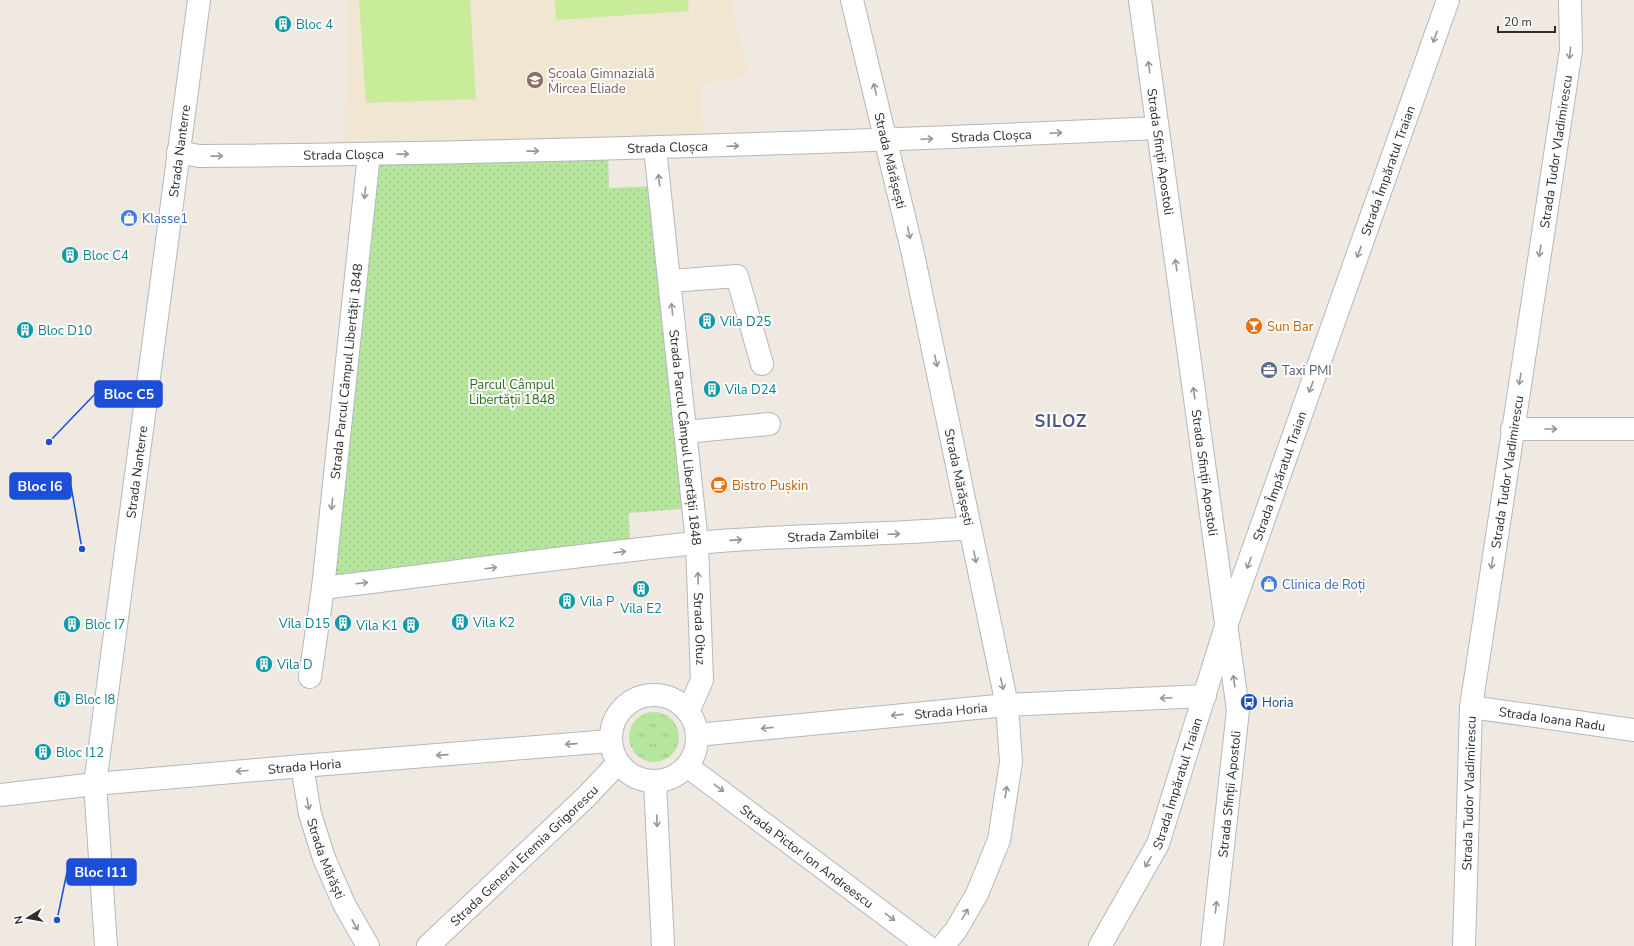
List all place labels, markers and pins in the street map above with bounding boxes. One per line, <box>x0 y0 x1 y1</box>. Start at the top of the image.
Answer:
building icon: Bloc 4 <box>273 14 293 34</box>
place label: Bloc 4 <box>296 16 333 34</box>
place label: Școala Gimnazială Mircea Eliade <box>548 65 655 98</box>
school or university icon: Școala Gimnazială Mircea Eliade <box>525 70 545 90</box>
shop icon: Klasse1 <box>119 208 139 228</box>
place label: Klasse1 <box>142 210 188 228</box>
building icon: Bloc C4 <box>60 245 80 265</box>
place label: Bloc C4 <box>83 247 129 265</box>
building icon: Vila D25 <box>697 311 717 331</box>
place label: Vila D25 <box>719 313 771 331</box>
bar icon: Sun Bar <box>1244 316 1264 336</box>
place label: Sun Bar <box>1267 318 1314 336</box>
building icon: Bloc D10 <box>15 320 35 340</box>
place label: Bloc D10 <box>38 322 93 340</box>
office icon: Taxi PMI <box>1259 360 1279 380</box>
place label: Taxi PMI <box>1282 362 1332 380</box>
building icon: Vila D24 <box>702 379 722 399</box>
callout: Bloc C5 <box>95 381 162 407</box>
place label: Vila D24 <box>724 381 776 399</box>
callout: Bloc I6 <box>10 473 71 499</box>
cafe icon: Bistro Pușkin <box>709 475 729 495</box>
place label: Bistro Pușkin <box>732 477 808 495</box>
shop icon: Clinica de Roți <box>1259 574 1279 594</box>
place label: Clinica de Roți <box>1282 576 1365 594</box>
building icon: Vila E2 <box>631 579 651 599</box>
building icon: Vila P <box>557 591 577 611</box>
place label: Vila P <box>579 593 614 611</box>
place label: Vila E2 <box>619 600 662 618</box>
building icon: Vila K2 <box>450 612 470 632</box>
building icon: Vila D15 <box>333 613 353 633</box>
building icon: Bloc I7 <box>62 614 82 634</box>
place label: Vila K2 <box>472 614 515 632</box>
place label: Vila D15 <box>278 615 330 633</box>
building icon: Vila K1 <box>401 615 421 635</box>
place label: Bloc I7 <box>85 616 125 634</box>
place label: Vila K1 <box>355 617 398 635</box>
building icon: Vila D <box>254 654 274 674</box>
place label: Vila D <box>276 656 313 674</box>
building icon: Bloc I8 <box>52 689 72 709</box>
place label: Bloc I8 <box>75 691 115 709</box>
bus stop icon: Horia <box>1239 692 1259 712</box>
place label: Horia <box>1262 694 1294 712</box>
building icon: Bloc I12 <box>33 742 53 762</box>
place label: Bloc I12 <box>56 744 104 762</box>
callout: Bloc I11 <box>67 859 136 885</box>

